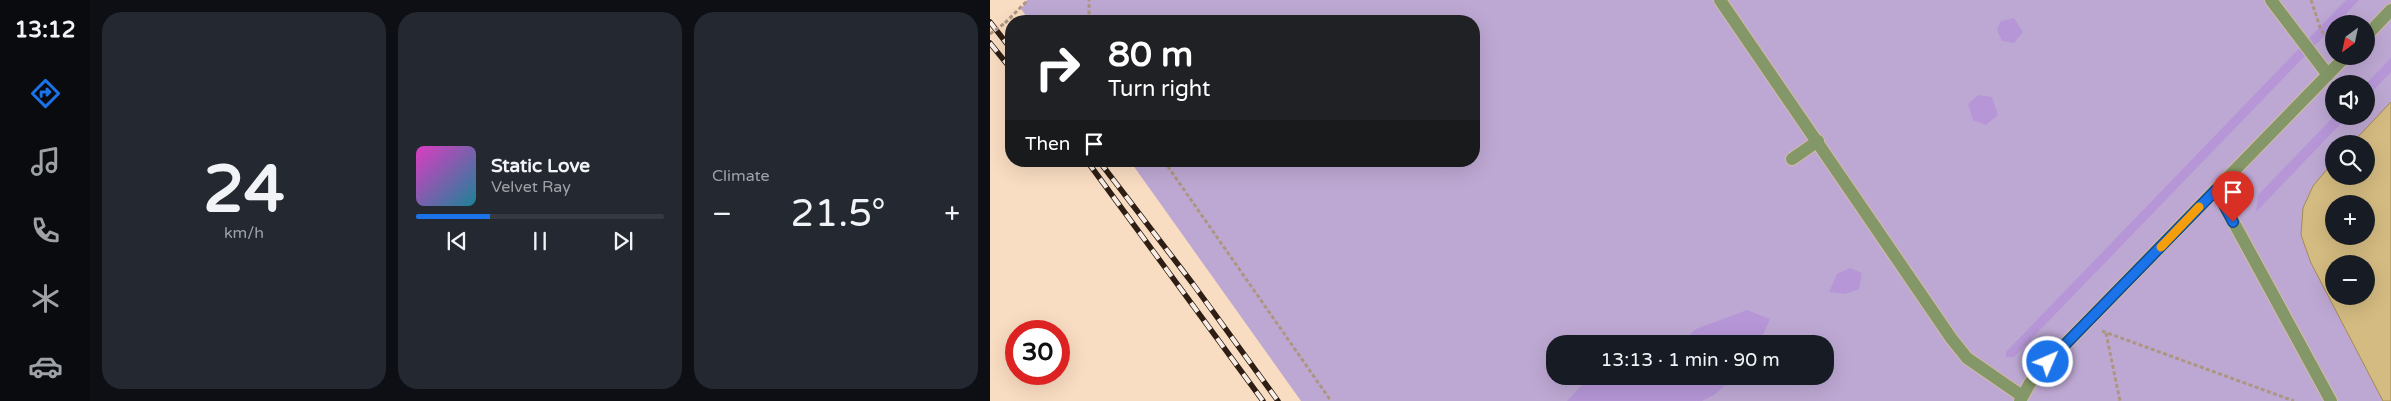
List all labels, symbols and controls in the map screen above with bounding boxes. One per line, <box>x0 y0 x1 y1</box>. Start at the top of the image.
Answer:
north arrow <box>2325 15 2375 65</box>
map controls <box>2325 15 2375 305</box>
text: 13:12 <box>15 17 75 43</box>
text: 80 m <box>1108 34 1193 76</box>
icon: right <box>1025 35 1090 100</box>
button: sound <box>2325 75 2375 125</box>
icon: directions <box>28 76 63 111</box>
text: Turn right <box>1108 76 1210 102</box>
icon: arrive <box>1080 130 1108 158</box>
text: Then <box>1025 133 1070 155</box>
button: search <box>2325 135 2375 185</box>
icon: music <box>28 144 63 179</box>
text: 24 <box>203 151 285 230</box>
text: Static Love <box>491 155 590 177</box>
text: Climate <box>712 166 770 186</box>
pin <box>2212 171 2254 222</box>
text: Velvet Ray <box>491 177 571 197</box>
icon: arrive <box>2219 178 2247 206</box>
text: 21.5° <box>791 191 886 237</box>
button: + <box>2325 195 2375 245</box>
text: − <box>712 197 732 231</box>
text: + <box>944 197 960 231</box>
icon: phone <box>28 213 63 248</box>
text: km/h <box>224 223 264 243</box>
icon: previous <box>443 227 471 255</box>
icon: pause <box>526 227 554 255</box>
icon: next <box>609 227 637 255</box>
button: − <box>2325 255 2375 305</box>
icon: climate <box>28 281 63 316</box>
speed limit sign: 30 <box>1005 320 1070 385</box>
position arrow <box>2021 335 2073 387</box>
icon: car <box>28 349 63 384</box>
text: 13:13 · 1 min · 90 m <box>1600 349 1780 371</box>

